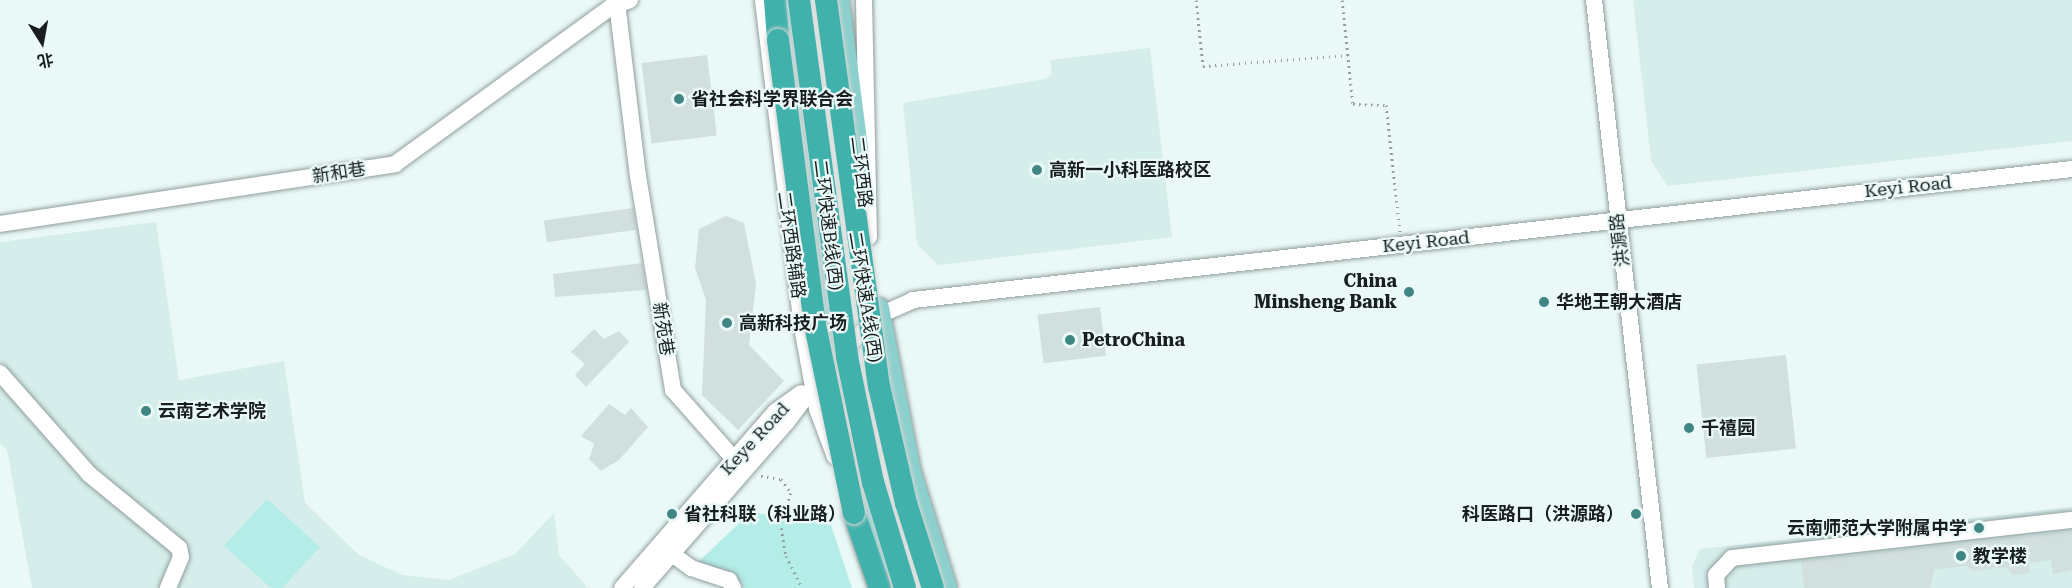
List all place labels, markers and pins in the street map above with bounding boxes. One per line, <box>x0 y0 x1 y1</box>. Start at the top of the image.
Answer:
place label: 省社会科学界联合会 <box>691 88 853 110</box>
marker: 省社会科学界联合会 <box>672 92 686 106</box>
place label: 高新一小科医路校区 <box>1049 159 1211 181</box>
marker: 高新一小科医路校区 <box>1030 163 1044 177</box>
place label: China Minsheng Bank <box>1254 271 1397 314</box>
marker: China Minsheng Bank <box>1402 285 1416 299</box>
place label: 华地王朝大酒店 <box>1556 291 1682 313</box>
marker: 华地王朝大酒店 <box>1537 295 1551 309</box>
place label: 高新科技广场 <box>739 312 847 334</box>
marker: 高新科技广场 <box>720 316 734 330</box>
place label: PetroChina <box>1082 329 1185 351</box>
marker: PetroChina <box>1063 333 1077 347</box>
place label: 云南艺术学院 <box>158 400 266 422</box>
marker: 云南艺术学院 <box>139 404 153 418</box>
place label: 千禧园 <box>1701 417 1755 439</box>
marker: 千禧园 <box>1682 421 1696 435</box>
place label: 省社科联（科业路） <box>684 503 846 525</box>
place label: 科医路口（洪源路） <box>1462 503 1624 525</box>
marker: 省社科联（科业路） <box>665 507 679 521</box>
marker: 科医路口（洪源路） <box>1629 507 1643 521</box>
place label: 云南师范大学附属中学 <box>1787 517 1967 539</box>
marker: 云南师范大学附属中学 <box>1972 521 1986 535</box>
place label: 教学楼 <box>1973 545 2027 567</box>
marker: 教学楼 <box>1954 549 1968 563</box>

